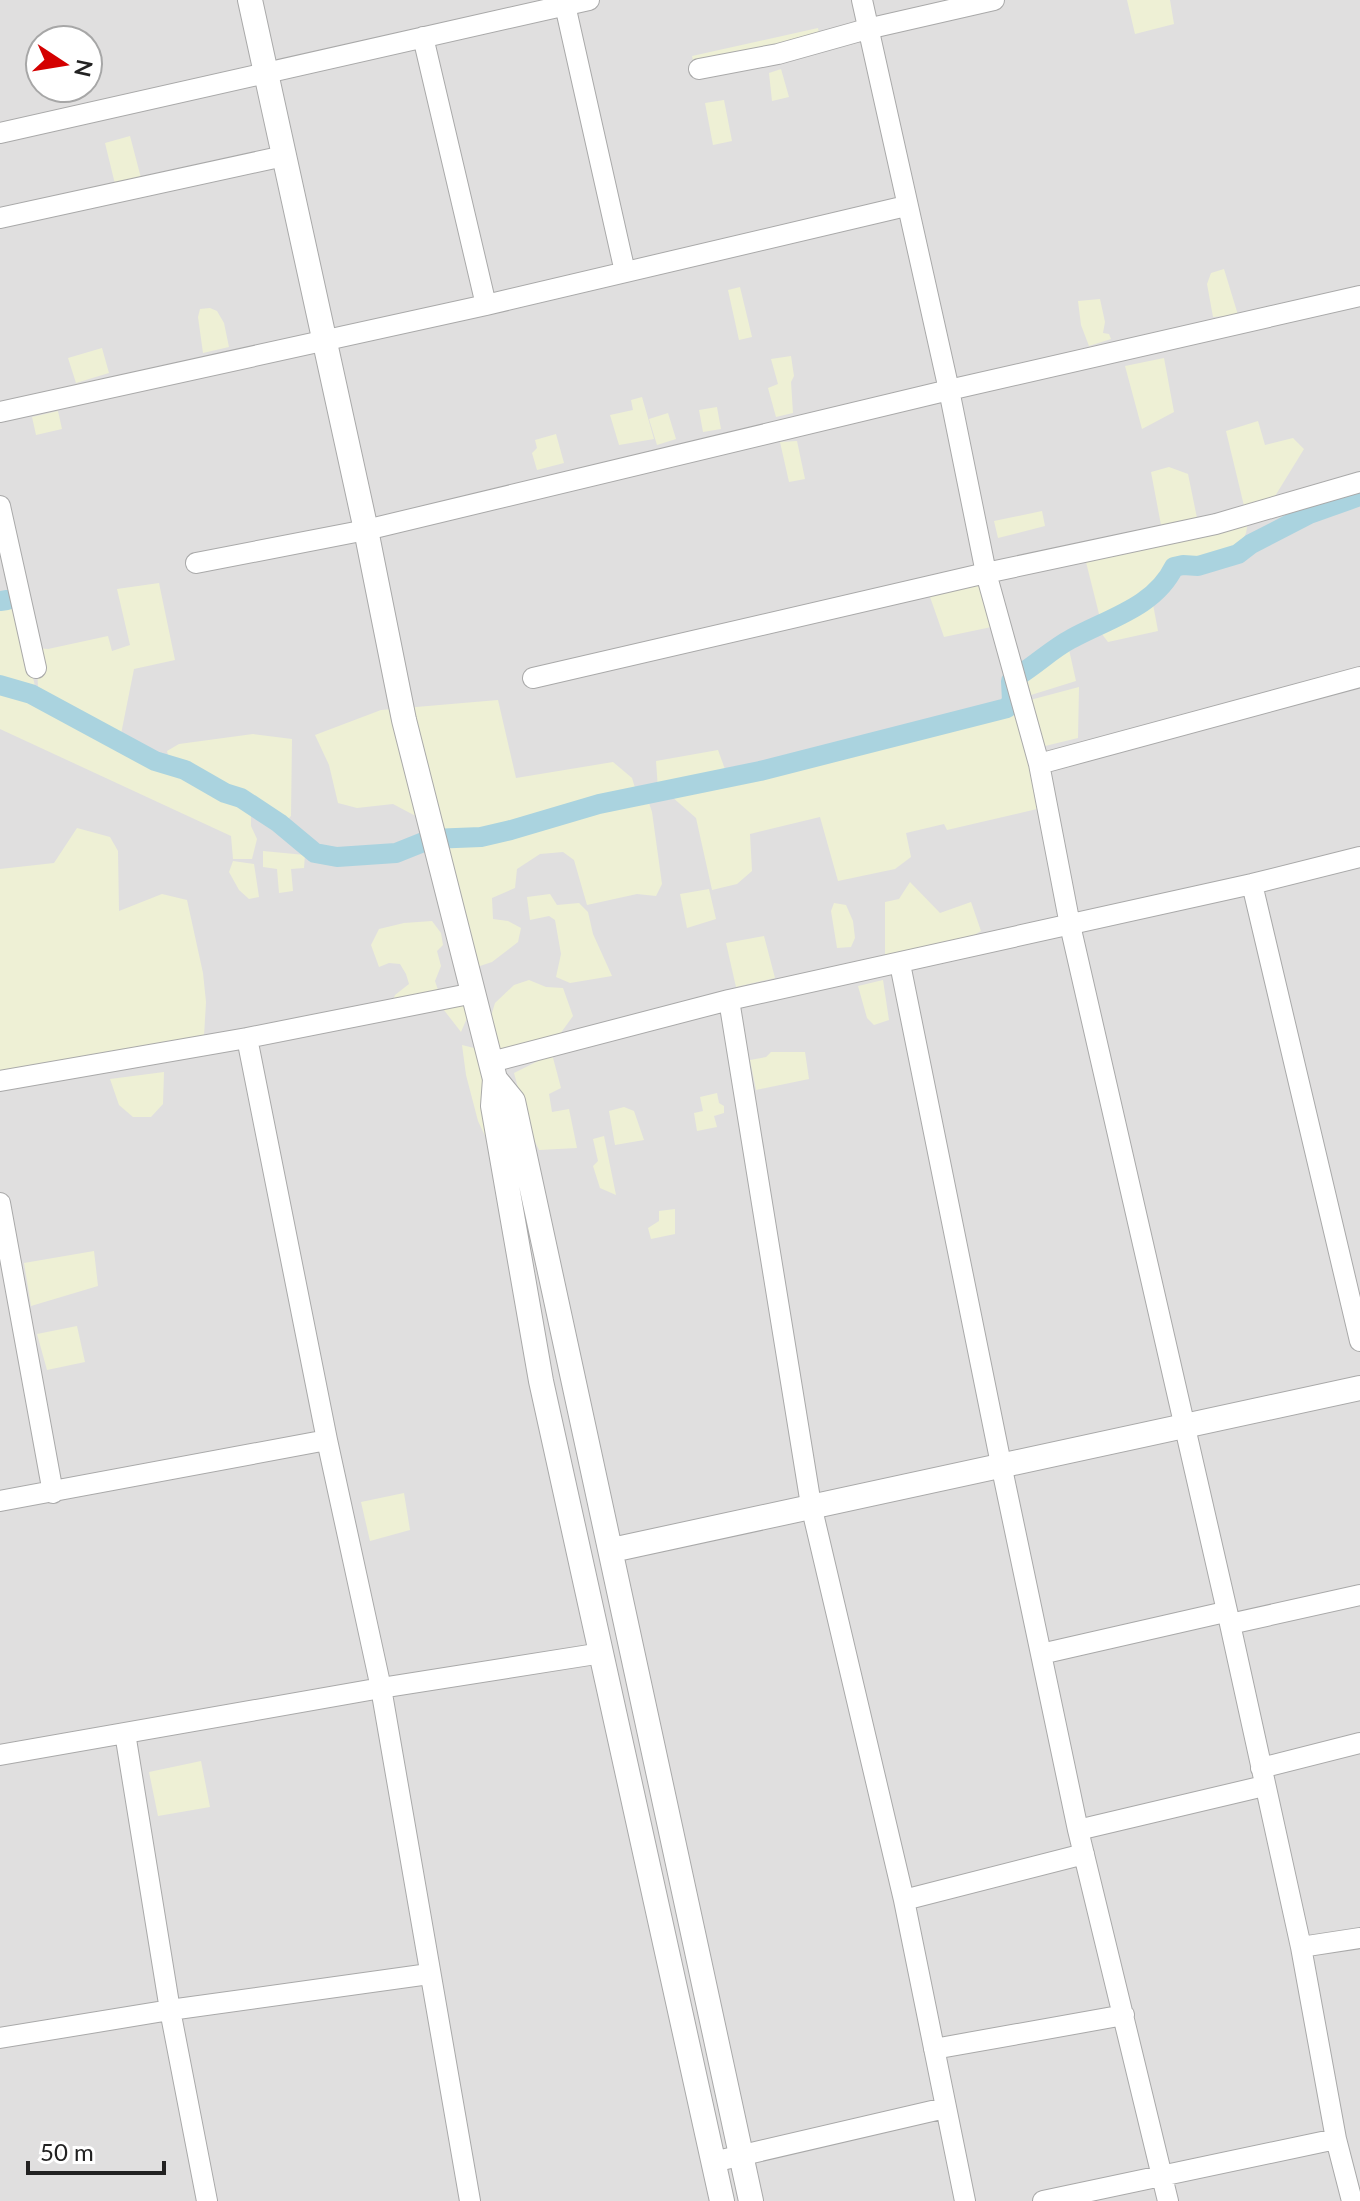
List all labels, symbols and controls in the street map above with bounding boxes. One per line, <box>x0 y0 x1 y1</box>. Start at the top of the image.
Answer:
north arrow <box>24 24 104 104</box>
text: N <box>69 57 99 79</box>
scale bar <box>28 2125 164 2175</box>
text: 50 m <box>40 2137 94 2166</box>

